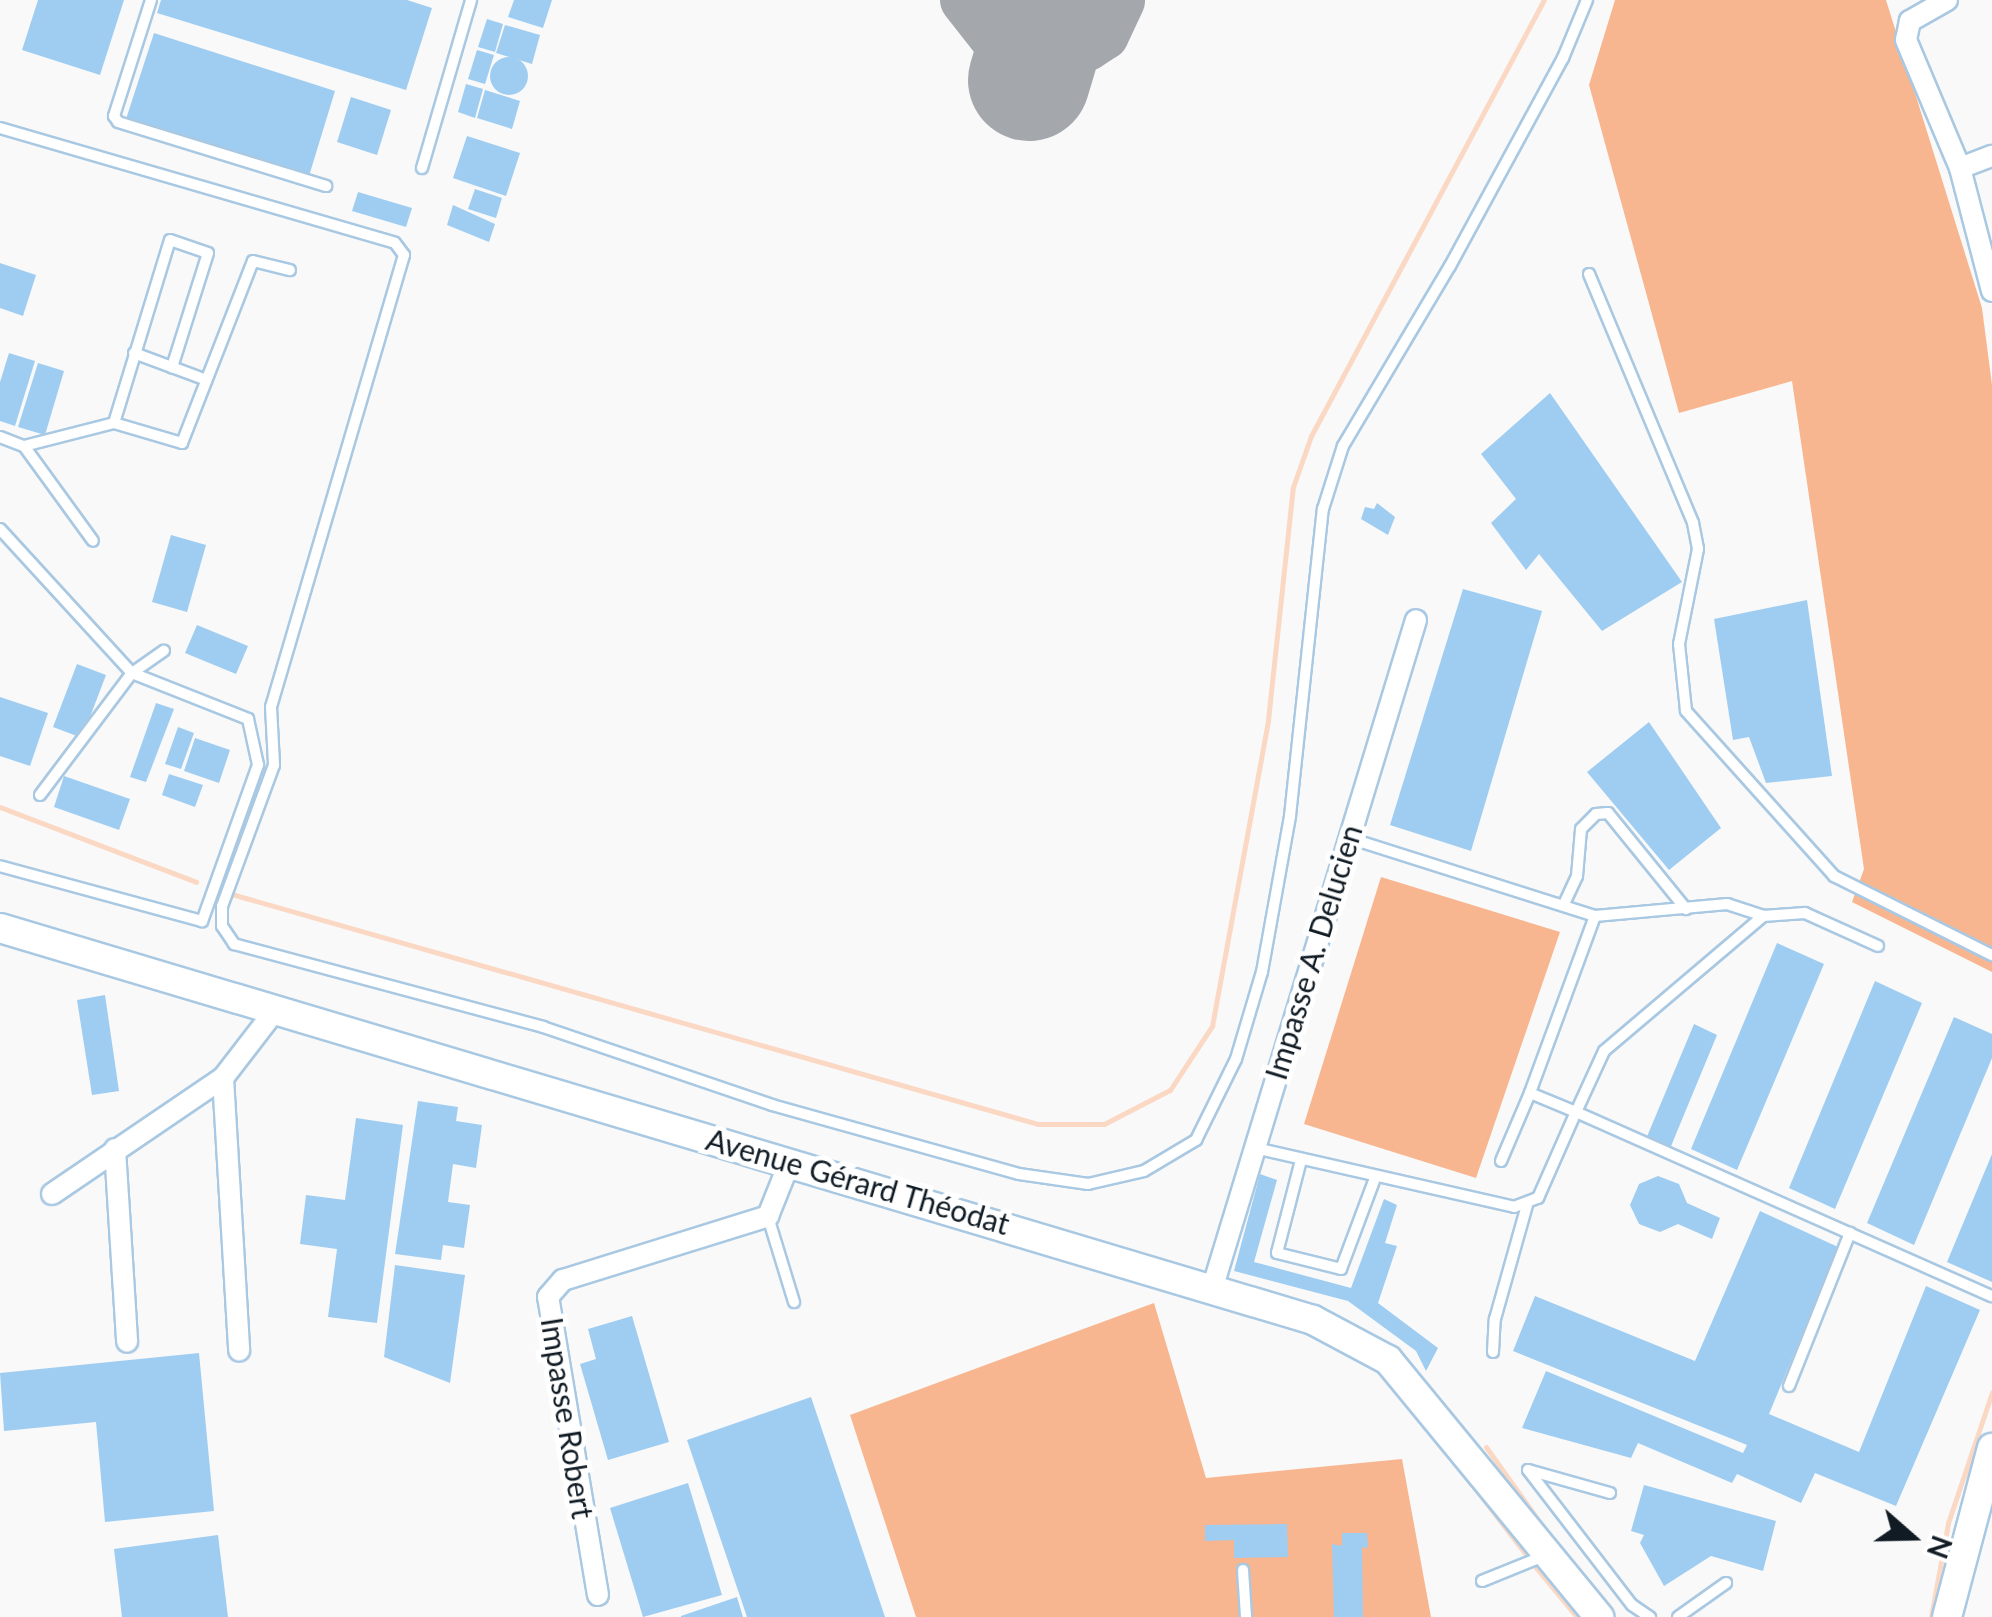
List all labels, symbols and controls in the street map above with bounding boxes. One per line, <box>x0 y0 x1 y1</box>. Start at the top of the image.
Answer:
street label: Impasse A. Delucien <box>1257 820 1369 1084</box>
street label: Avenue Gérard Théodat <box>702 1120 1014 1242</box>
street label: Impasse Robert <box>534 1315 602 1521</box>
north arrow <box>1862 1487 1962 1587</box>
text: N <box>1921 1531 1960 1563</box>

